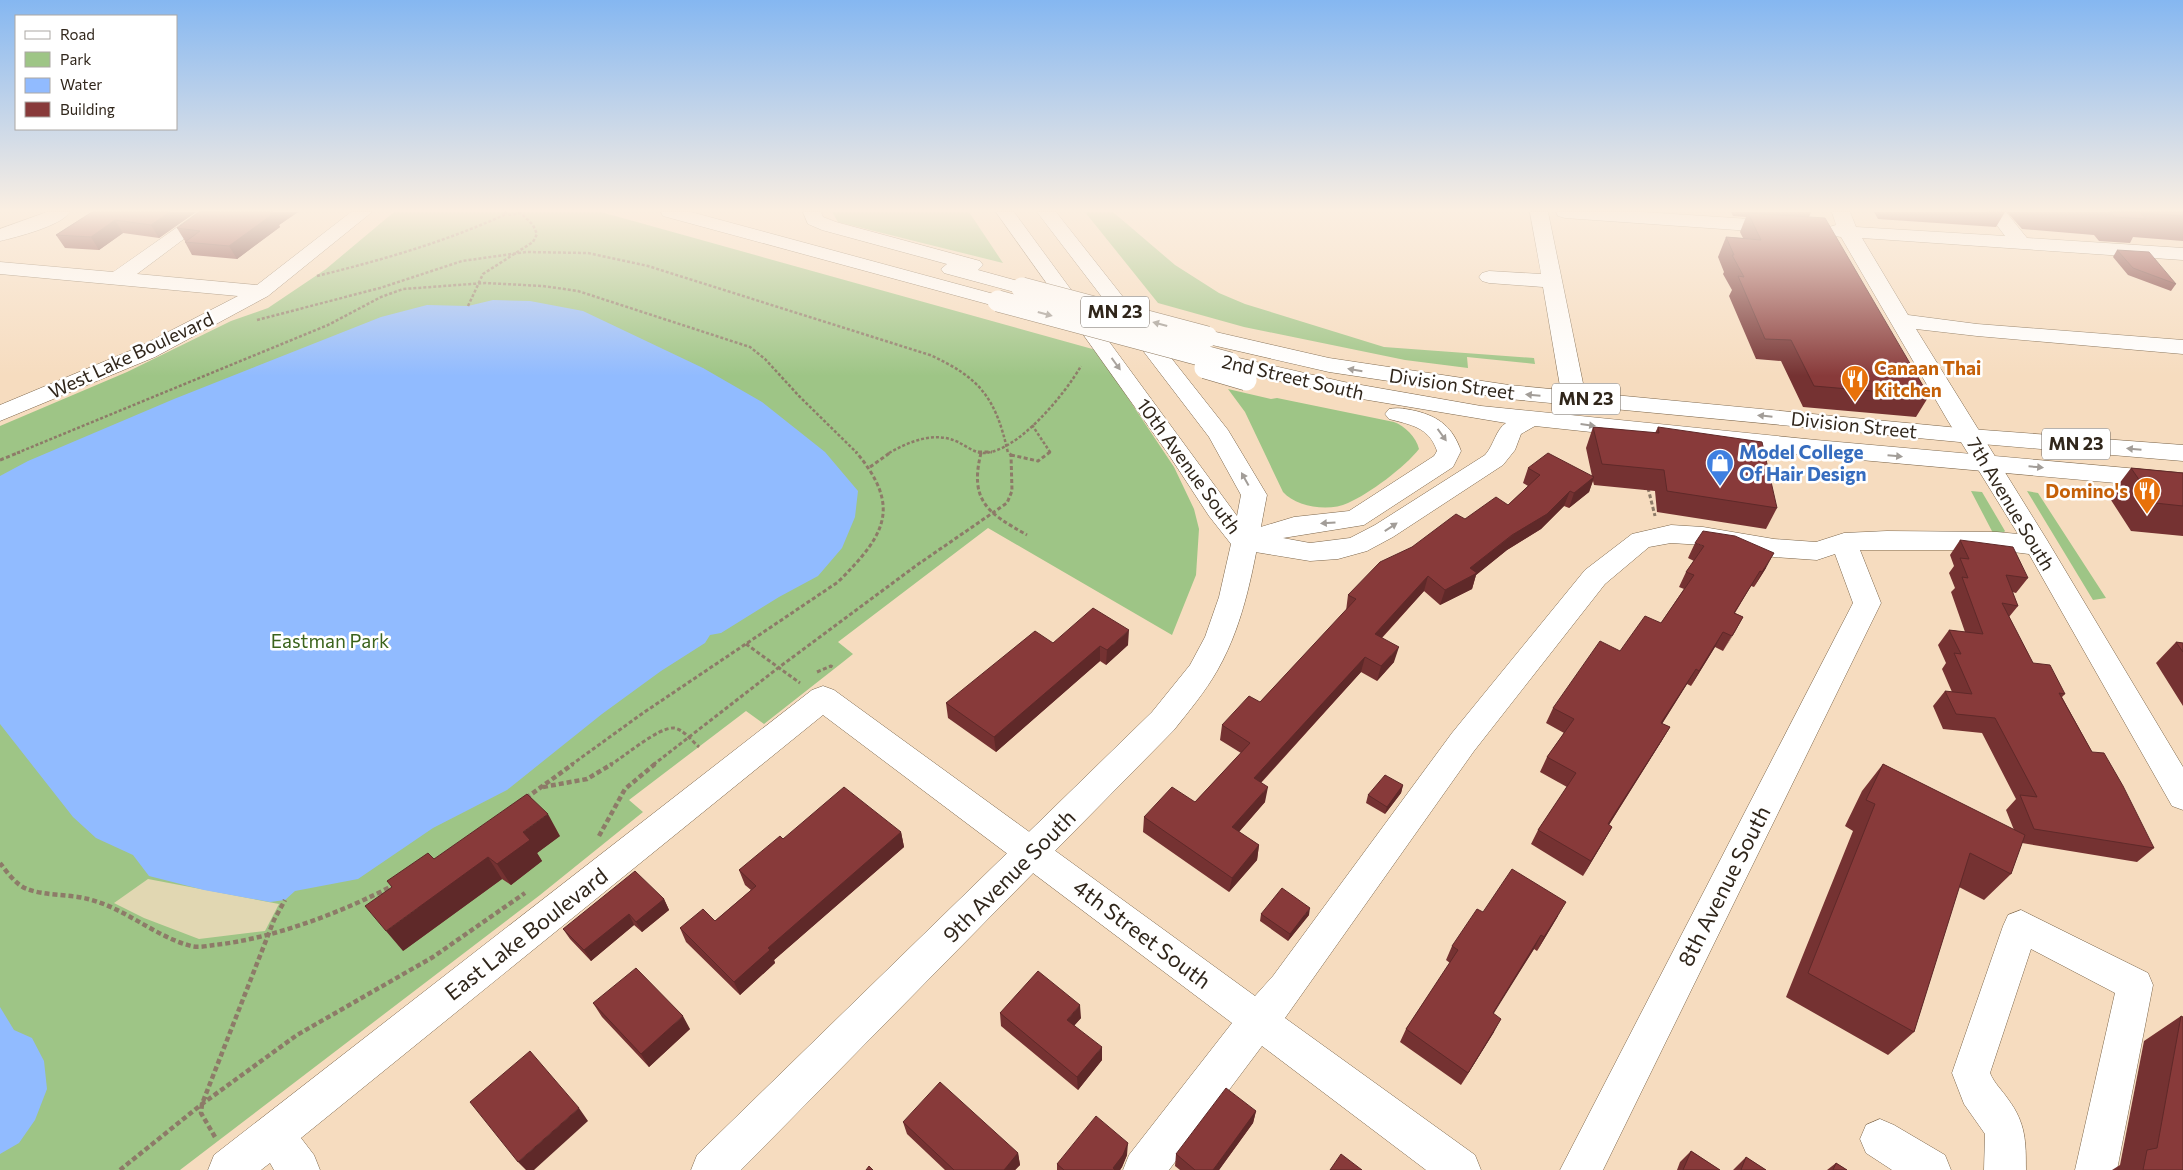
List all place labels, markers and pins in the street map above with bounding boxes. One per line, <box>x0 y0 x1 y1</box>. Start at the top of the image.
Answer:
place label: Canaan Thai Kitchen <box>1874 356 1981 401</box>
restaurant icon: Canaan Thai Kitchen <box>1840 364 1870 403</box>
place label: Model College Of Hair Design <box>1739 440 1866 485</box>
shop icon: Model College Of Hair Design <box>1705 448 1735 487</box>
restaurant icon: Domino's <box>2132 476 2162 515</box>
place label: Domino's <box>2045 479 2128 502</box>

